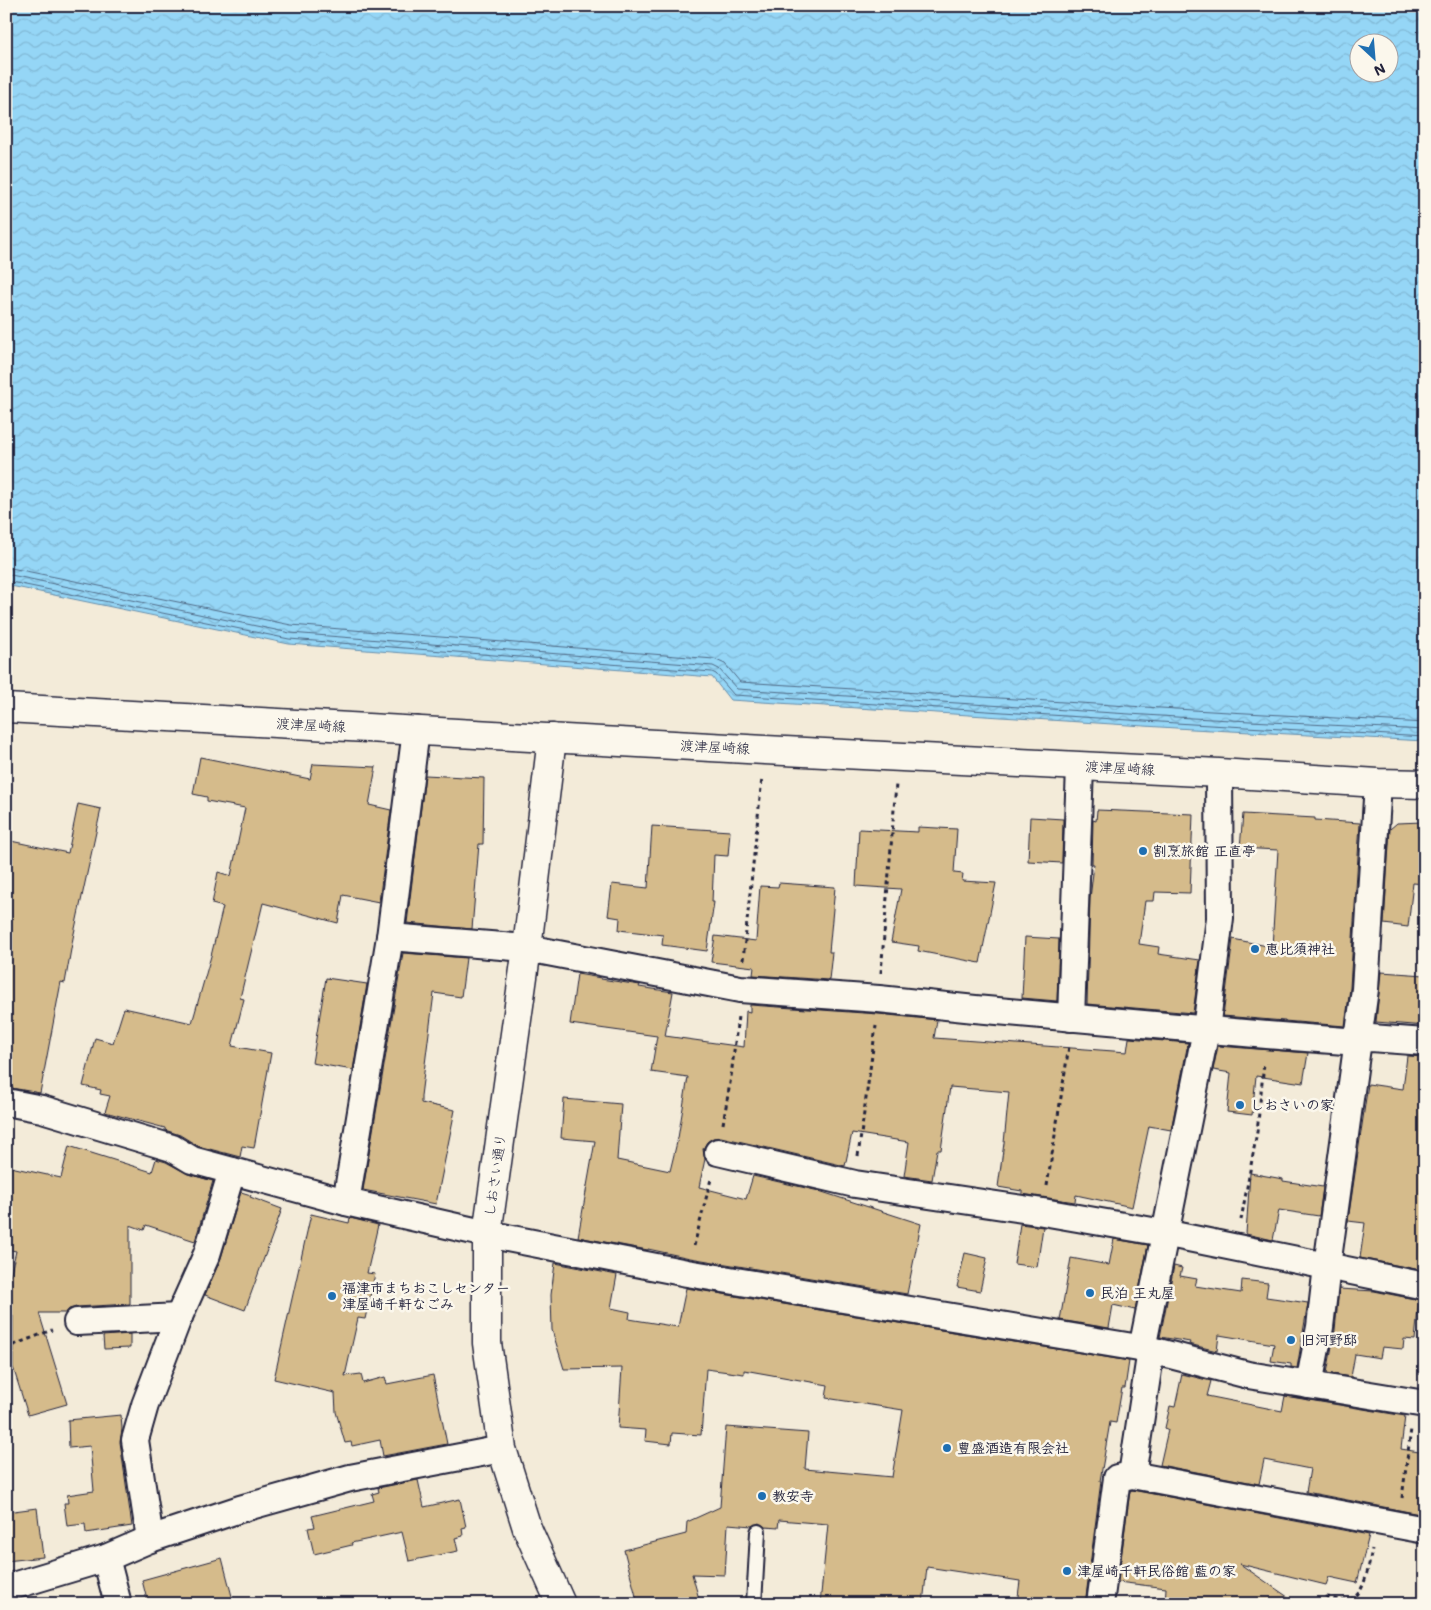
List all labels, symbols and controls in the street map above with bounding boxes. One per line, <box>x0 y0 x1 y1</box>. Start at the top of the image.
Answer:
north arrow <box>1348 32 1398 82</box>
text: N <box>1371 59 1389 81</box>
street label: 渡津屋崎線 <box>276 713 346 736</box>
street label: 渡津屋崎線 <box>680 735 750 758</box>
street label: 渡津屋崎線 <box>1085 756 1155 779</box>
place label: 割烹旅館 正直亭 <box>1153 841 1256 860</box>
marker: 割烹旅館 正直亭 <box>1137 845 1149 857</box>
place label: 恵比須神社 <box>1265 939 1335 958</box>
marker: 恵比須神社 <box>1249 943 1261 955</box>
place label: しおさいの家 <box>1250 1095 1334 1114</box>
marker: しおさいの家 <box>1234 1099 1246 1111</box>
street label: しおさい通り <box>479 1132 510 1218</box>
place label: 福津市まちおこしセンター 津屋崎千軒なごみ <box>342 1278 510 1313</box>
place label: 民泊 王丸屋 <box>1100 1283 1175 1302</box>
marker: 民泊 王丸屋 <box>1084 1287 1096 1299</box>
marker: 福津市まちおこしセンター 津屋崎千軒なごみ <box>326 1290 338 1302</box>
place label: 旧河野邸 <box>1301 1330 1357 1349</box>
marker: 旧河野邸 <box>1285 1334 1297 1346</box>
place label: 豊盛酒造有限会社 <box>957 1438 1069 1457</box>
marker: 豊盛酒造有限会社 <box>941 1442 953 1454</box>
place label: 教安寺 <box>772 1486 814 1505</box>
marker: 教安寺 <box>756 1490 768 1502</box>
place label: 津屋崎千軒民俗館 藍の家 <box>1077 1561 1236 1580</box>
marker: 津屋崎千軒民俗館 藍の家 <box>1061 1565 1073 1577</box>

